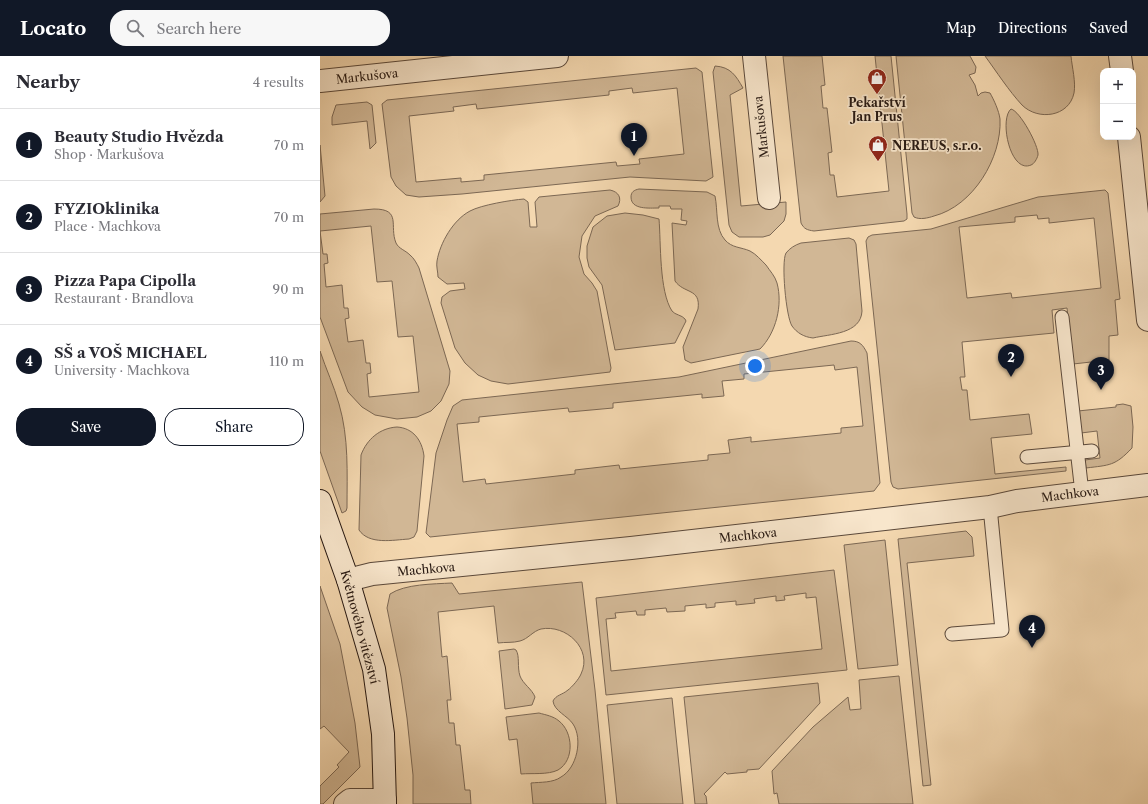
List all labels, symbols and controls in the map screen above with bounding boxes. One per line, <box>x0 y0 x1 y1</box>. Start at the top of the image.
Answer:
search box <box>110 10 390 46</box>
text: Locato <box>20 17 86 40</box>
icon: search <box>124 17 146 39</box>
text: Search here <box>156 19 241 38</box>
text: Map <box>946 19 976 37</box>
text: Directions <box>998 19 1067 37</box>
text: Saved <box>1089 19 1128 37</box>
street label: Markušova <box>335 65 399 87</box>
shop icon: Pekařství Jan Prus <box>866 67 888 95</box>
map controls <box>1100 68 1136 140</box>
button: + <box>1100 68 1136 104</box>
text: Nearby <box>16 72 80 92</box>
text: 4 results <box>253 74 304 90</box>
street label: Markušova <box>750 95 772 159</box>
place label: Pekařství Jan Prus <box>848 95 907 124</box>
button: − <box>1100 104 1136 140</box>
pin: 1 <box>621 123 647 156</box>
text: Beauty Studio Hvězda <box>54 127 224 146</box>
shop icon: NEREUS, s.r.o. <box>867 134 889 162</box>
text: 1 <box>26 137 32 153</box>
text: 70 m <box>274 137 304 153</box>
place label: NEREUS, s.r.o. <box>892 138 982 153</box>
text: Shop · Markušova <box>54 146 164 162</box>
text: FYZIOklinika <box>54 199 159 218</box>
text: 2 <box>25 209 33 225</box>
text: 70 m <box>274 209 304 225</box>
text: Place · Machkova <box>54 218 161 234</box>
text: Pizza Papa Cipolla <box>54 271 196 290</box>
text: 3 <box>25 281 33 297</box>
text: 90 m <box>273 281 304 297</box>
text: Restaurant · Brandlova <box>54 290 194 306</box>
text: SŠ a VOŠ MICHAEL <box>54 343 207 362</box>
pin: 2 <box>998 344 1024 377</box>
text: 4 <box>25 353 33 369</box>
text: 110 m <box>269 353 304 369</box>
your location <box>745 356 765 376</box>
pin: 3 <box>1088 357 1114 390</box>
text: University · Machkova <box>54 362 190 378</box>
button: Save <box>16 408 156 446</box>
button: Share <box>164 408 304 446</box>
street label: Machkova <box>1040 483 1100 505</box>
street label: Machkova <box>718 524 778 545</box>
street label: Machkova <box>396 559 456 579</box>
street label: Květnového vítězství <box>338 568 383 686</box>
pin: 4 <box>1019 615 1045 648</box>

